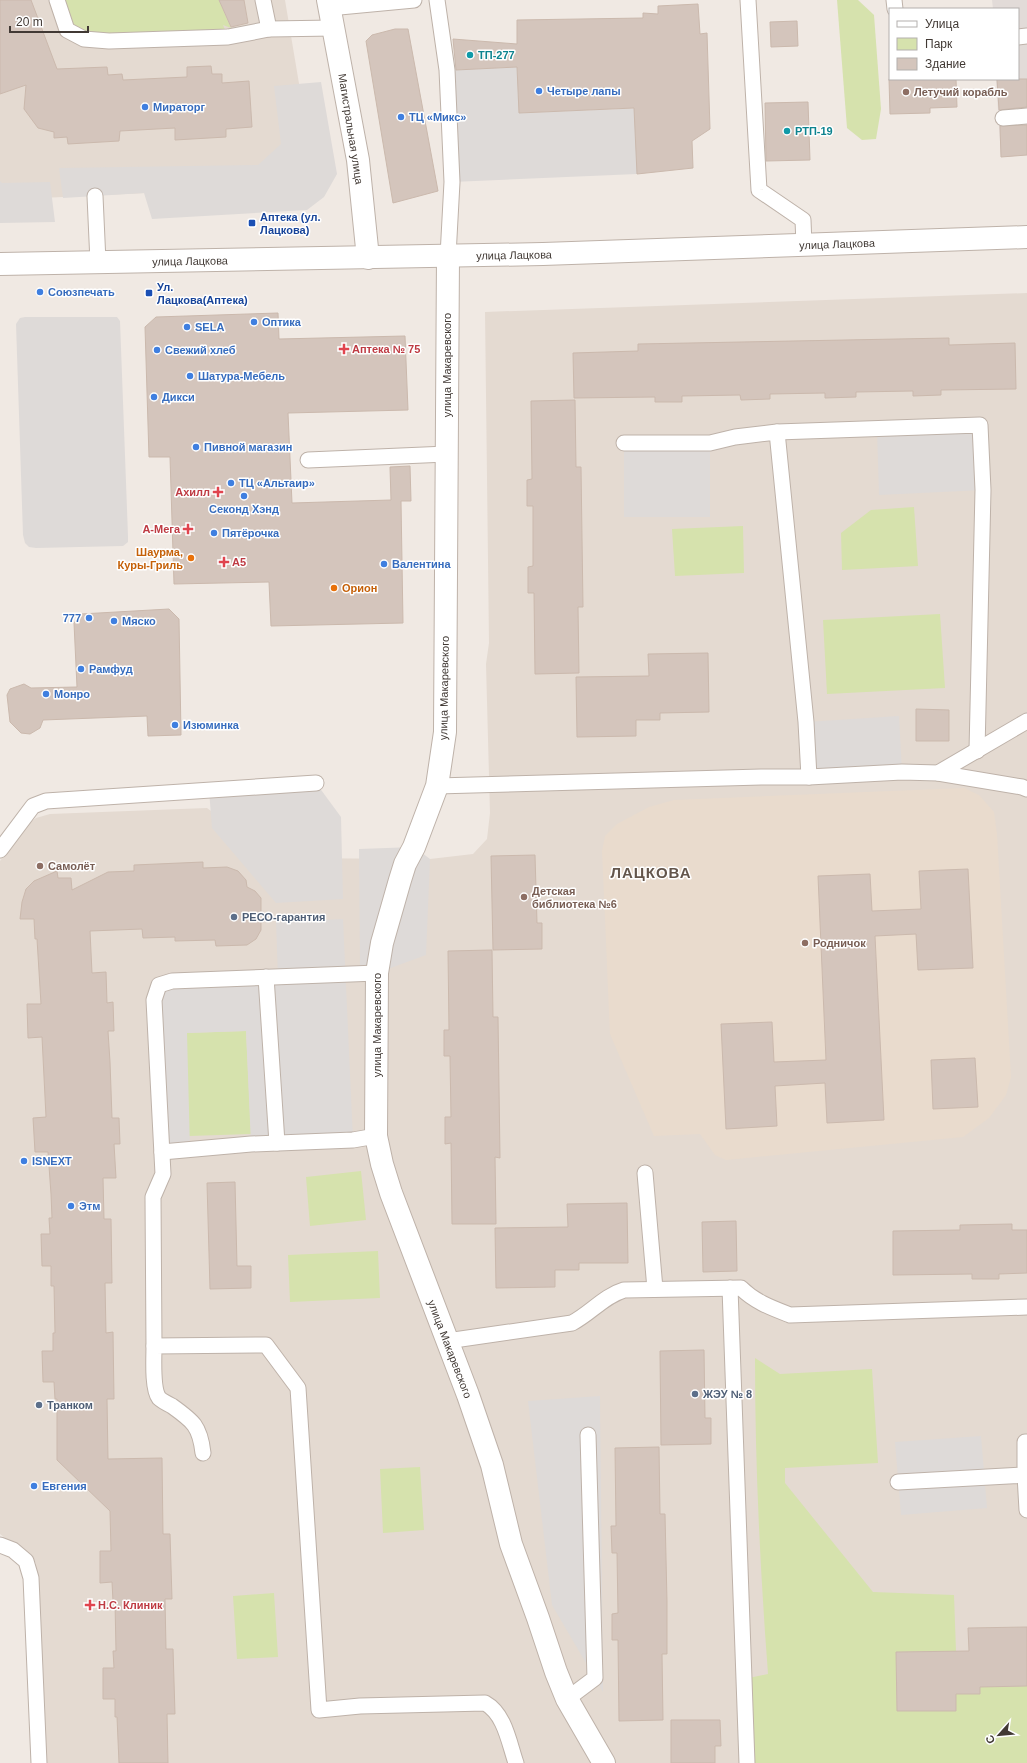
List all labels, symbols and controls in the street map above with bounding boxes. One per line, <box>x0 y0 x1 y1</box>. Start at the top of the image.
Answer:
scale bar <box>10 8 88 34</box>
legend <box>889 8 1019 80</box>
text: 20 m <box>16 15 43 29</box>
text: Улица <box>925 17 959 31</box>
text: Парк <box>925 37 953 51</box>
place label: ТП-277 <box>478 49 515 61</box>
marker: ТП-277 <box>465 50 475 60</box>
text: Здание <box>925 57 966 71</box>
street label: Магистральная улица <box>336 73 366 186</box>
place label: Четыре лапы <box>547 85 621 97</box>
marker: Четыре лапы <box>534 86 544 96</box>
place label: Летучий корабль <box>914 86 1008 98</box>
marker: Летучий корабль <box>901 87 911 97</box>
place label: Мираторг <box>153 101 205 113</box>
marker: Мираторг <box>140 102 150 112</box>
place label: ТЦ «Микс» <box>409 111 466 123</box>
marker: ТЦ «Микс» <box>396 112 406 122</box>
place label: РТП-19 <box>795 125 833 137</box>
marker: РТП-19 <box>782 126 792 136</box>
place label: Аптека (ул. Лацкова) <box>260 211 320 236</box>
marker: Аптека (ул. Лацкова) <box>247 218 257 228</box>
street label: улица Лацкова <box>799 237 876 251</box>
street label: улица Лацкова <box>476 248 553 262</box>
street label: улица Лацкова <box>152 254 229 268</box>
place label: Ул. Лацкова(Аптека) <box>157 281 248 306</box>
place label: Союзпечать <box>48 286 115 298</box>
marker: Союзпечать <box>35 287 45 297</box>
marker: Ул. Лацкова(Аптека) <box>144 288 154 298</box>
street label: улица Макаревского <box>441 313 453 417</box>
place label: Оптика <box>262 316 302 328</box>
marker: Оптика <box>249 317 259 327</box>
place label: SELA <box>195 321 224 333</box>
marker: SELA <box>182 322 192 332</box>
place label: Аптека № 75 <box>352 343 420 355</box>
place label: Свежий хлеб <box>165 344 236 356</box>
marker: Аптека № 75 <box>339 344 349 354</box>
marker: Свежий хлеб <box>152 345 162 355</box>
place label: Шатура-Мебель <box>198 370 285 382</box>
marker: Шатура-Мебель <box>185 371 195 381</box>
place label: Дикси <box>162 391 195 403</box>
marker: Дикси <box>149 392 159 402</box>
place label: Пивной магазин <box>204 441 292 453</box>
marker: Пивной магазин <box>191 442 201 452</box>
place label: ТЦ «Альтаир» <box>239 477 315 489</box>
marker: ТЦ «Альтаир» <box>226 478 236 488</box>
place label: Ахилл <box>175 486 210 498</box>
marker: Ахилл <box>213 487 223 497</box>
marker: Секонд Хэнд <box>239 491 249 501</box>
place label: Секонд Хэнд <box>209 503 279 515</box>
place label: А-Мега <box>142 523 181 535</box>
marker: А-Мега <box>183 524 193 534</box>
place label: Пятёрочка <box>222 527 280 539</box>
marker: Пятёрочка <box>209 528 219 538</box>
place label: Шаурма, Куры-Гриль <box>117 546 183 571</box>
marker: Шаурма, Куры-Гриль <box>186 553 196 563</box>
place label: А5 <box>232 556 246 568</box>
marker: А5 <box>219 557 229 567</box>
place label: Валентина <box>392 558 451 570</box>
marker: Валентина <box>379 559 389 569</box>
place label: Орион <box>342 582 377 594</box>
marker: Орион <box>329 583 339 593</box>
place label: 777 <box>63 612 81 624</box>
marker: 777 <box>84 613 94 623</box>
place label: Мяско <box>122 615 156 627</box>
marker: Мяско <box>109 616 119 626</box>
street label: улица Макаревского <box>437 636 451 740</box>
place label: Рамфуд <box>89 663 133 675</box>
marker: Рамфуд <box>76 664 86 674</box>
place label: Монро <box>54 688 90 700</box>
marker: Монро <box>41 689 51 699</box>
place label: Изюминка <box>183 719 240 731</box>
marker: Изюминка <box>170 720 180 730</box>
place label: Самолёт <box>48 860 96 872</box>
marker: Самолёт <box>35 861 45 871</box>
district label: ЛАЦКОВА <box>610 864 692 881</box>
place label: Детская библиотека №6 <box>532 885 617 910</box>
marker: Детская библиотека №6 <box>519 892 529 902</box>
place label: РЕСО-гарантия <box>242 911 325 923</box>
marker: РЕСО-гарантия <box>229 912 239 922</box>
place label: Родничок <box>813 937 866 949</box>
marker: Родничок <box>800 938 810 948</box>
street label: улица Макаревского <box>371 973 383 1077</box>
place label: ISNEXT <box>32 1155 72 1167</box>
marker: ISNEXT <box>19 1156 29 1166</box>
place label: Этм <box>79 1200 100 1212</box>
marker: Этм <box>66 1201 76 1211</box>
street label: улица Макаревского <box>426 1298 474 1400</box>
place label: ЖЭУ № 8 <box>702 1388 752 1400</box>
marker: ЖЭУ № 8 <box>690 1389 700 1399</box>
place label: Транком <box>47 1399 93 1411</box>
marker: Транком <box>34 1400 44 1410</box>
place label: Евгения <box>42 1480 87 1492</box>
marker: Евгения <box>29 1481 39 1491</box>
place label: Н.С. Клиник <box>98 1599 163 1611</box>
marker: Н.С. Клиник <box>85 1600 95 1610</box>
north arrow <box>979 1715 1019 1755</box>
text: С <box>983 1733 997 1746</box>

